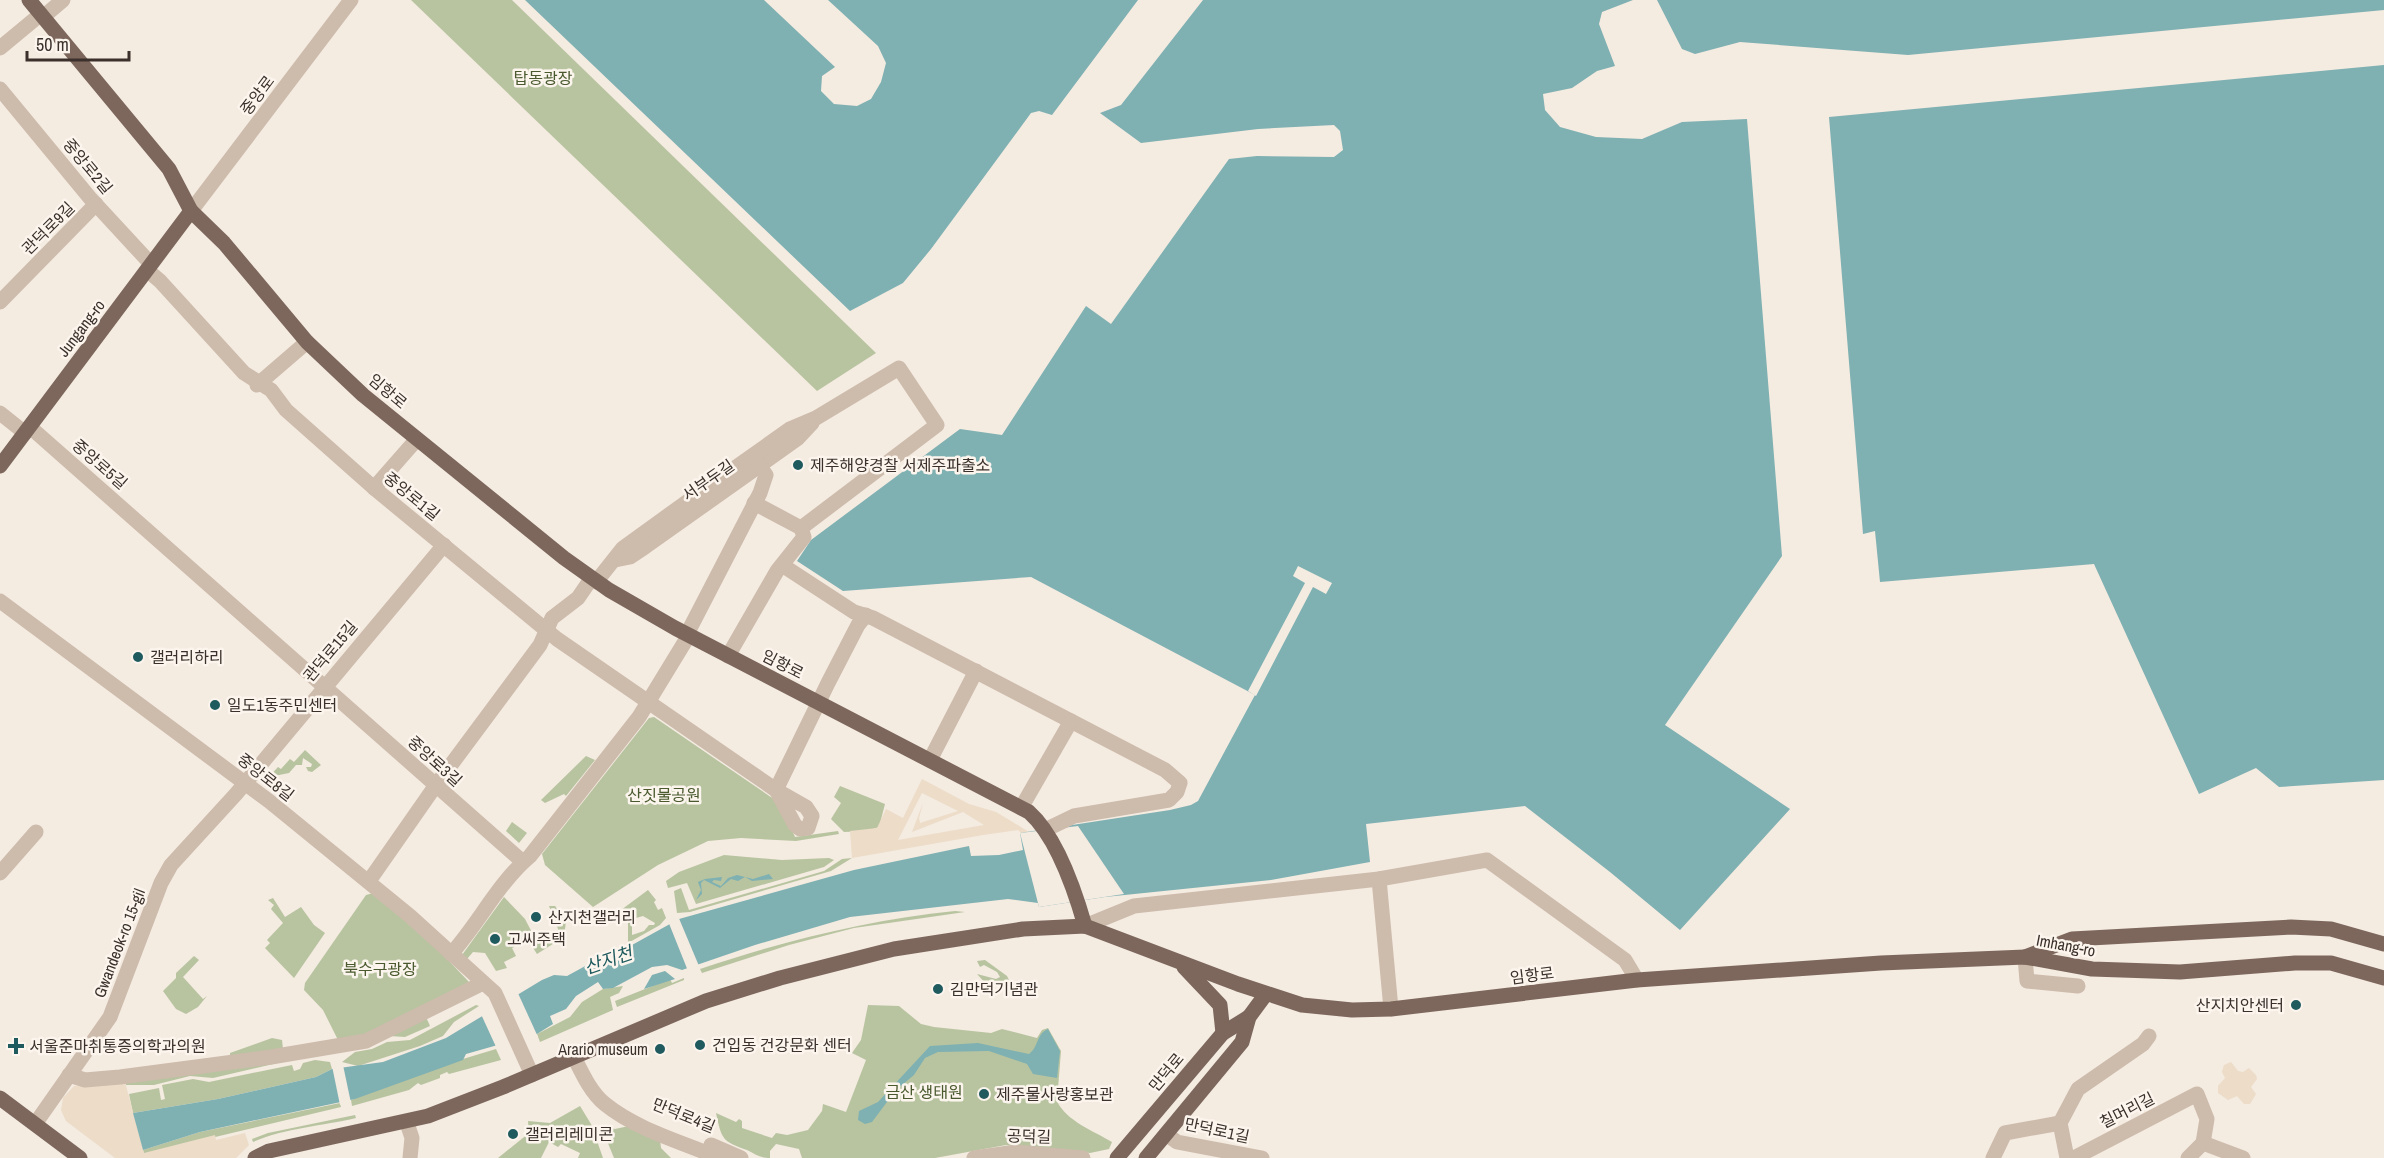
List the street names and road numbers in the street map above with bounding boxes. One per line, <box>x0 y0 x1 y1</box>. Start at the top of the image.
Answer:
street label: 중앙로 <box>235 71 279 119</box>
street label: 중앙로2길 <box>58 134 118 198</box>
street label: 관덕로9길 <box>17 197 79 259</box>
street label: Jungang-ro <box>52 295 110 361</box>
street label: 임항로 <box>364 368 412 414</box>
street label: 중앙로5길 <box>68 434 132 494</box>
street label: 서부두길 <box>678 454 738 506</box>
street label: 중앙로1길 <box>379 467 445 525</box>
street label: 관덕로15길 <box>298 616 362 686</box>
street label: 임항로 <box>758 644 808 684</box>
street label: 중앙로3길 <box>403 731 467 791</box>
street label: 중앙로8길 <box>233 748 299 806</box>
street label: Gwandeok-ro 15-gil <box>88 885 150 1001</box>
street label: Imhang-ro <box>2035 928 2097 962</box>
street label: 임항로 <box>1509 961 1556 989</box>
street label: 만덕로 <box>1143 1048 1189 1096</box>
street label: 칠머리길 <box>2096 1087 2158 1133</box>
street label: 만덕로4길 <box>649 1092 719 1138</box>
street label: 만덕로1길 <box>1182 1112 1252 1148</box>
street label: 공덕길 <box>1007 1124 1051 1148</box>

